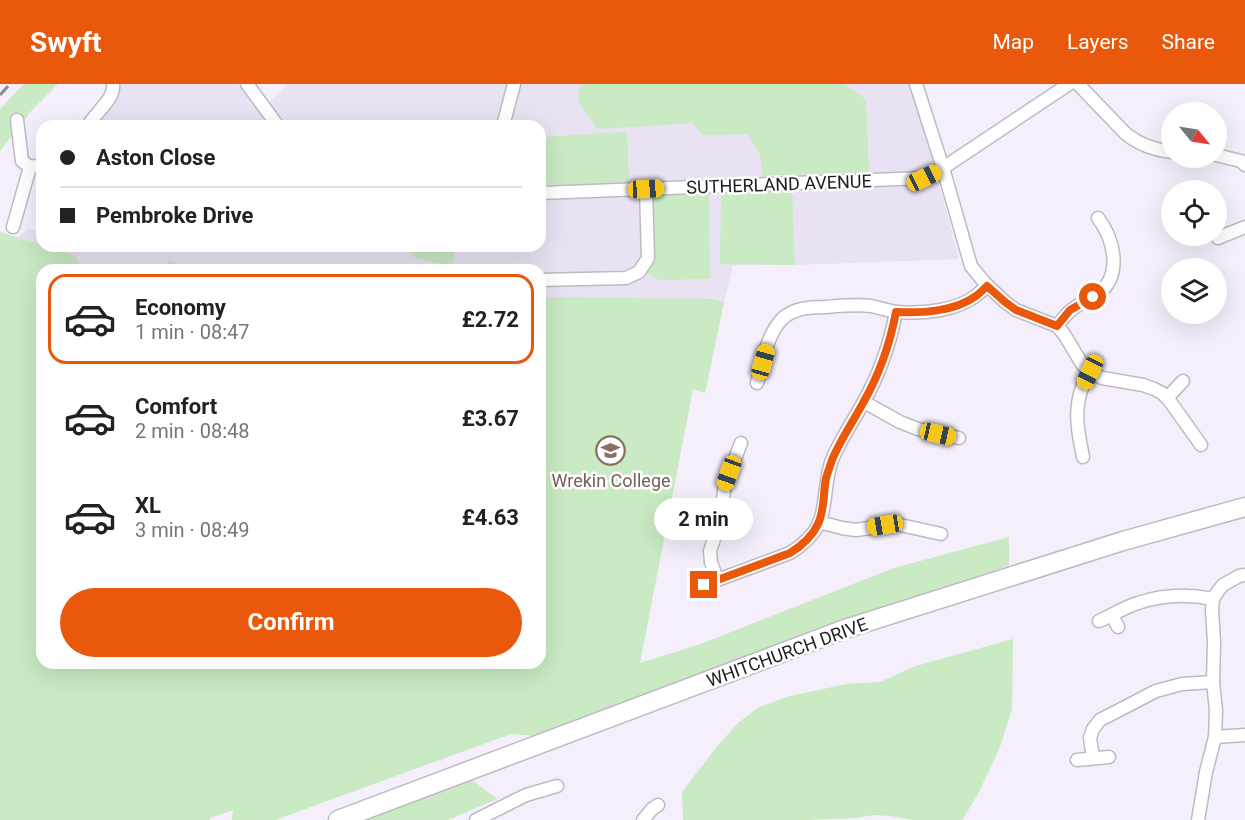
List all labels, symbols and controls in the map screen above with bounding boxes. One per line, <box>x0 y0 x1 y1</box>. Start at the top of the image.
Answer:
text: Swyft <box>30 26 102 59</box>
text: Map <box>992 30 1034 54</box>
text: Layers <box>1067 30 1128 54</box>
text: Share <box>1161 30 1215 54</box>
north arrow <box>1161 102 1227 168</box>
map controls <box>1161 102 1227 324</box>
text: Aston Close <box>96 145 215 170</box>
car <box>904 162 944 194</box>
street label: SUTHERLAND AVENUE <box>686 170 872 198</box>
car <box>628 179 664 199</box>
button: locate <box>1161 180 1227 246</box>
text: Pembroke Drive <box>96 203 253 228</box>
button: layers <box>1161 258 1227 324</box>
route start <box>1079 283 1106 310</box>
icon: car <box>63 292 117 346</box>
text: Economy <box>135 295 226 320</box>
text: £2.72 <box>462 307 519 332</box>
text: 1 min · 08:47 <box>135 320 250 344</box>
car <box>749 342 777 382</box>
car <box>1074 352 1106 392</box>
icon: car <box>63 391 117 445</box>
text: Comfort <box>135 394 217 419</box>
text: £3.67 <box>462 406 519 431</box>
text: 2 min · 08:48 <box>135 419 250 443</box>
car <box>918 421 958 447</box>
school or university icon: Wrekin College <box>595 435 627 467</box>
car <box>714 453 744 493</box>
place label: Wrekin College <box>551 470 671 491</box>
icon: car <box>63 490 117 544</box>
text: XL <box>135 493 161 518</box>
callout: 2 min <box>654 498 754 540</box>
text: £4.63 <box>462 505 519 530</box>
text: 2 min <box>678 507 729 531</box>
car <box>866 513 904 537</box>
text: 3 min · 08:49 <box>135 518 250 542</box>
route end <box>690 571 717 598</box>
button: Confirm <box>60 588 522 657</box>
street label: WHITCHURCH DRIVE <box>704 613 870 691</box>

